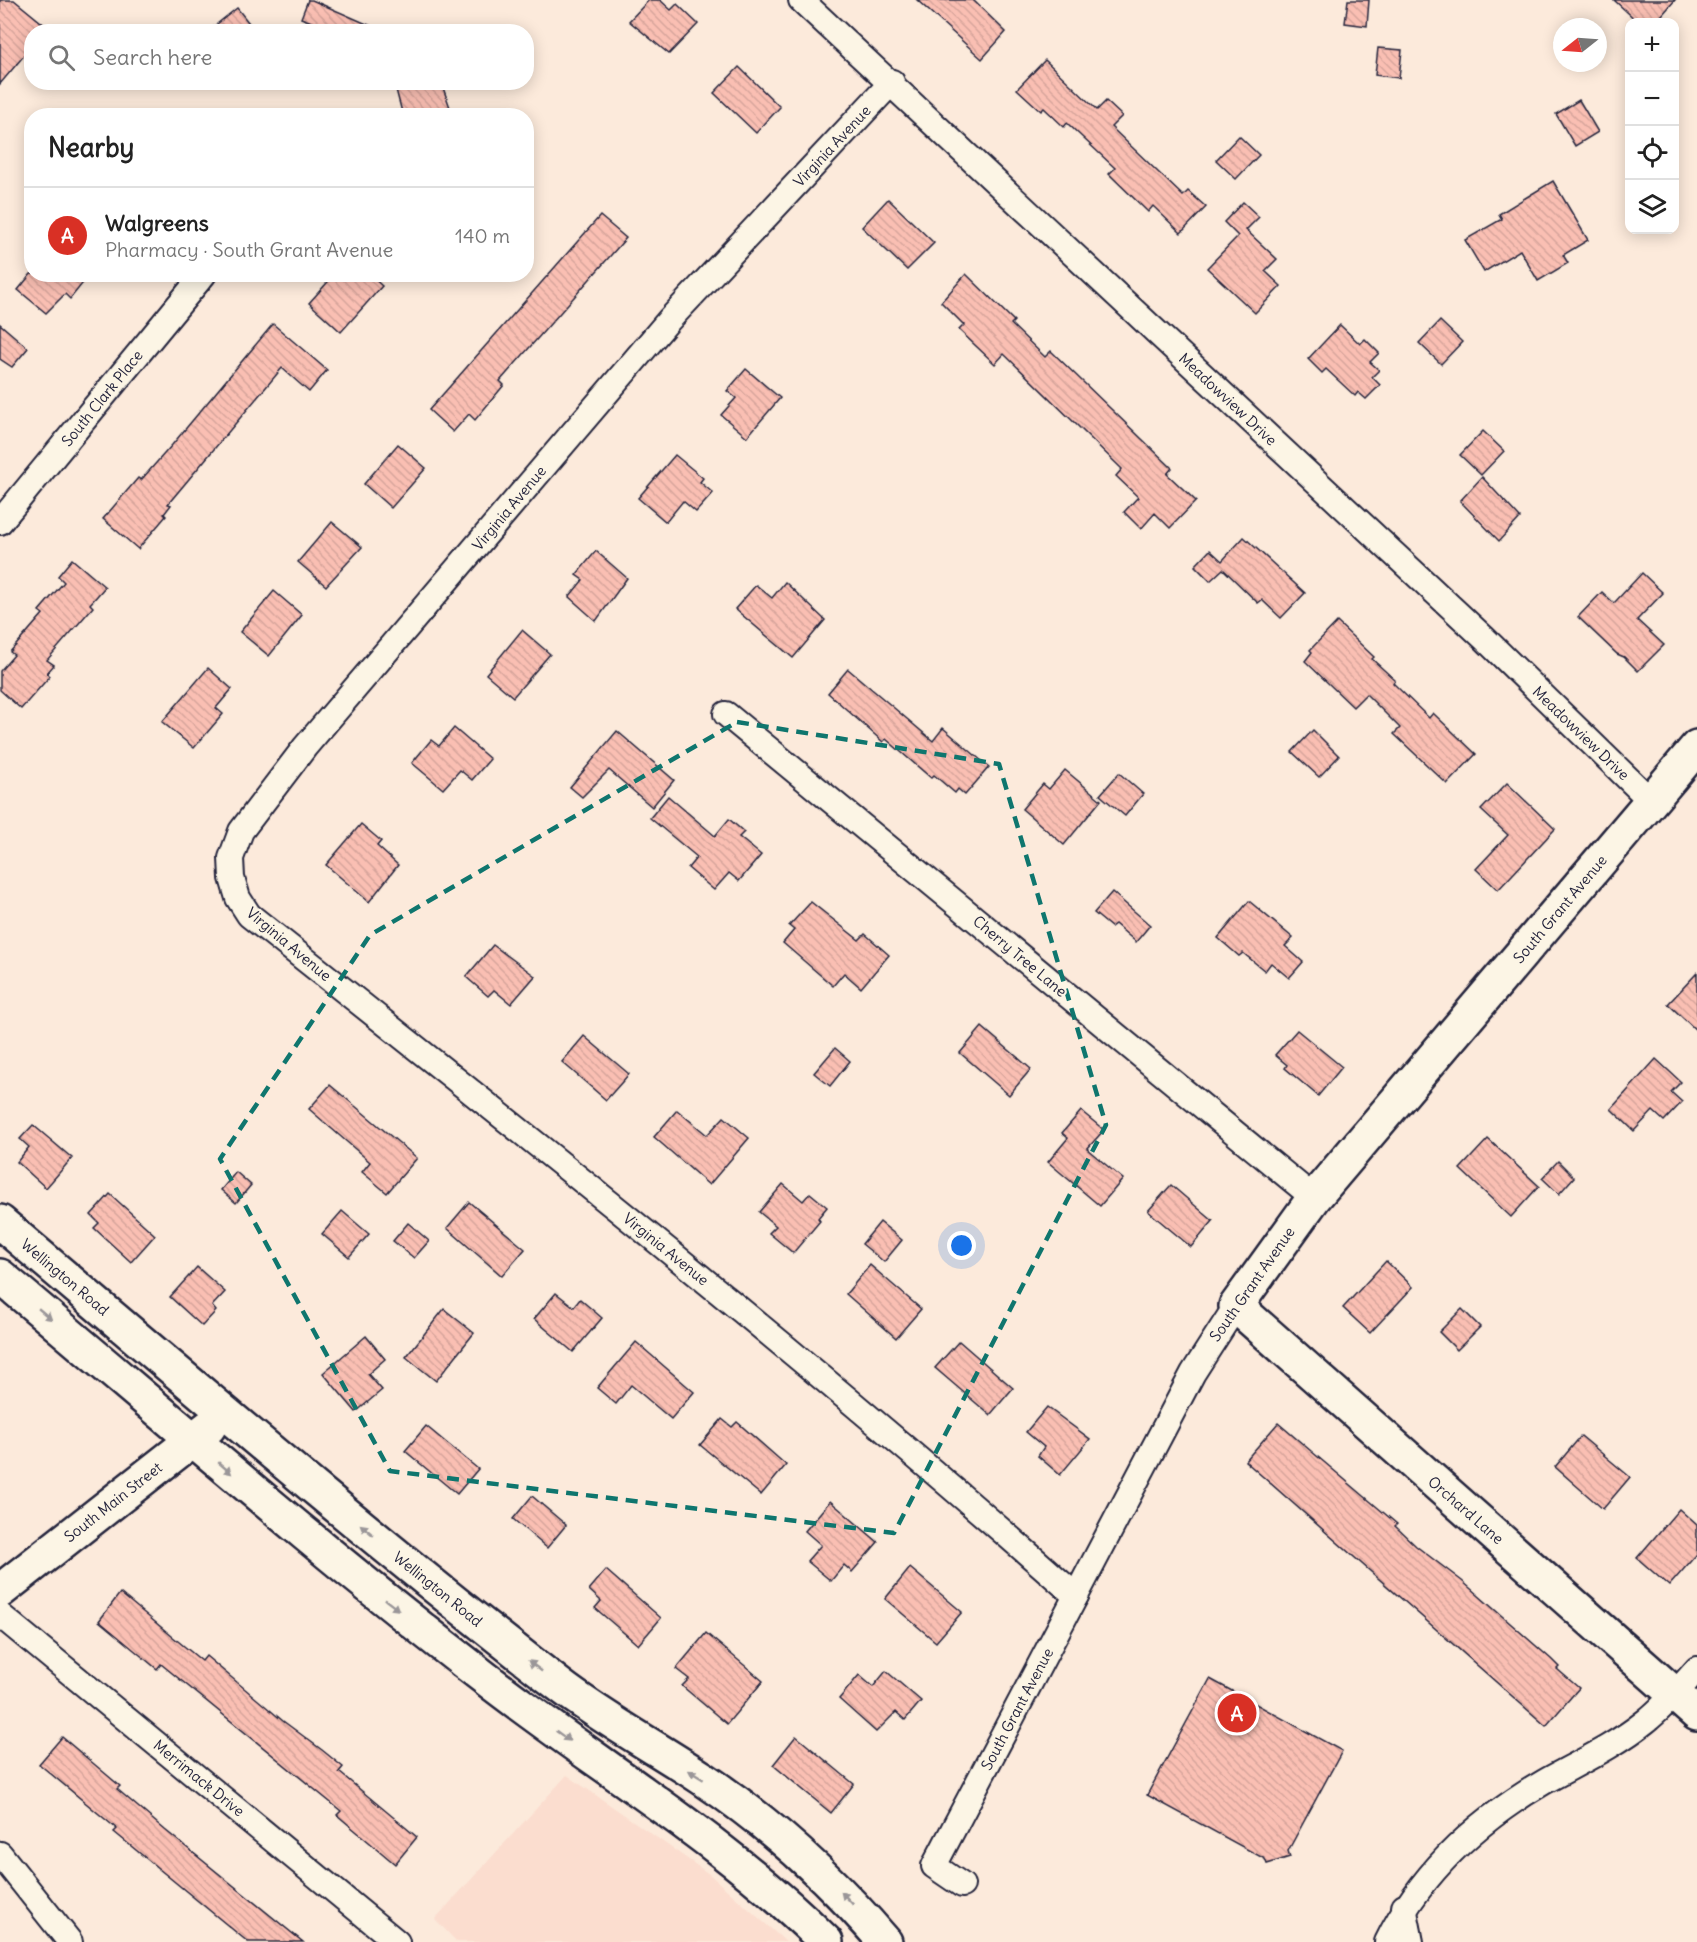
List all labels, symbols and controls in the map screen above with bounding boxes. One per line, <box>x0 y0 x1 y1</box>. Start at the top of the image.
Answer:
north arrow <box>1553 18 1607 72</box>
map controls <box>1625 18 1679 234</box>
button: + <box>1625 18 1679 72</box>
search box <box>24 24 534 90</box>
icon: search <box>45 41 78 74</box>
text: Search here <box>93 43 212 71</box>
button: − <box>1625 72 1679 126</box>
street label: Virginia Avenue <box>789 101 875 191</box>
button: locate <box>1625 126 1679 180</box>
text: Nearby <box>48 131 134 164</box>
button: layers <box>1625 180 1679 234</box>
text: Walgreens <box>105 209 209 237</box>
text: A <box>61 223 74 248</box>
text: 140 m <box>455 223 510 248</box>
text: Pharmacy · South Grant Avenue <box>105 237 393 262</box>
street label: South Clark Place <box>57 346 147 450</box>
street label: Meadowview Drive <box>1175 349 1281 449</box>
street label: Virginia Avenue <box>468 462 550 554</box>
street label: Meadowview Drive <box>1529 682 1633 784</box>
street label: South Grant Avenue <box>1509 851 1611 967</box>
street label: Virginia Avenue <box>243 903 335 985</box>
street label: Cherry Tree Lane <box>969 911 1071 1001</box>
street label: Virginia Avenue <box>619 1209 713 1289</box>
street label: South Grant Avenue <box>1205 1223 1299 1345</box>
your location <box>947 1231 976 1260</box>
street label: Wellington Road <box>17 1235 113 1319</box>
one-way arrow <box>37 1307 52 1320</box>
street label: South Main Street <box>60 1458 166 1546</box>
one-way arrow <box>217 1461 232 1474</box>
street label: Orchard Lane <box>1424 1472 1508 1548</box>
one-way arrow <box>360 1524 375 1537</box>
street label: Wellington Road <box>390 1547 487 1631</box>
one-way arrow <box>384 1599 400 1612</box>
street label: South Grant Avenue <box>977 1645 1057 1773</box>
one-way arrow <box>527 1660 542 1672</box>
pin: A <box>1218 1690 1256 1736</box>
one-way arrow <box>555 1730 571 1742</box>
street label: Merrimack Drive <box>150 1735 248 1821</box>
one-way arrow <box>688 1769 705 1780</box>
one-way arrow <box>841 1891 854 1906</box>

